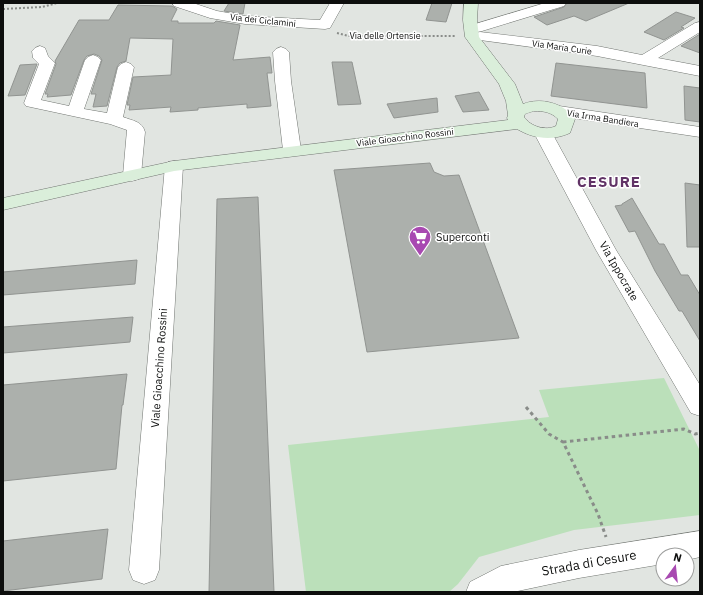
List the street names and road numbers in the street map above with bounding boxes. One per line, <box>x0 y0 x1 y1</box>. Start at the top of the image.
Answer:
street label: Via dei Ciclamini <box>229 11 297 29</box>
street label: Via delle Ortensie <box>349 30 421 41</box>
street label: Via Maria Curie <box>531 37 593 57</box>
street label: Via Irma Bandiera <box>566 107 640 129</box>
street label: Viale Gioacchino Rossini <box>356 126 454 148</box>
street label: Via Ippocrate <box>596 239 642 303</box>
street label: Viale Gioacchino Rossini <box>148 308 170 428</box>
street label: Strada di Cesure <box>540 546 638 580</box>

